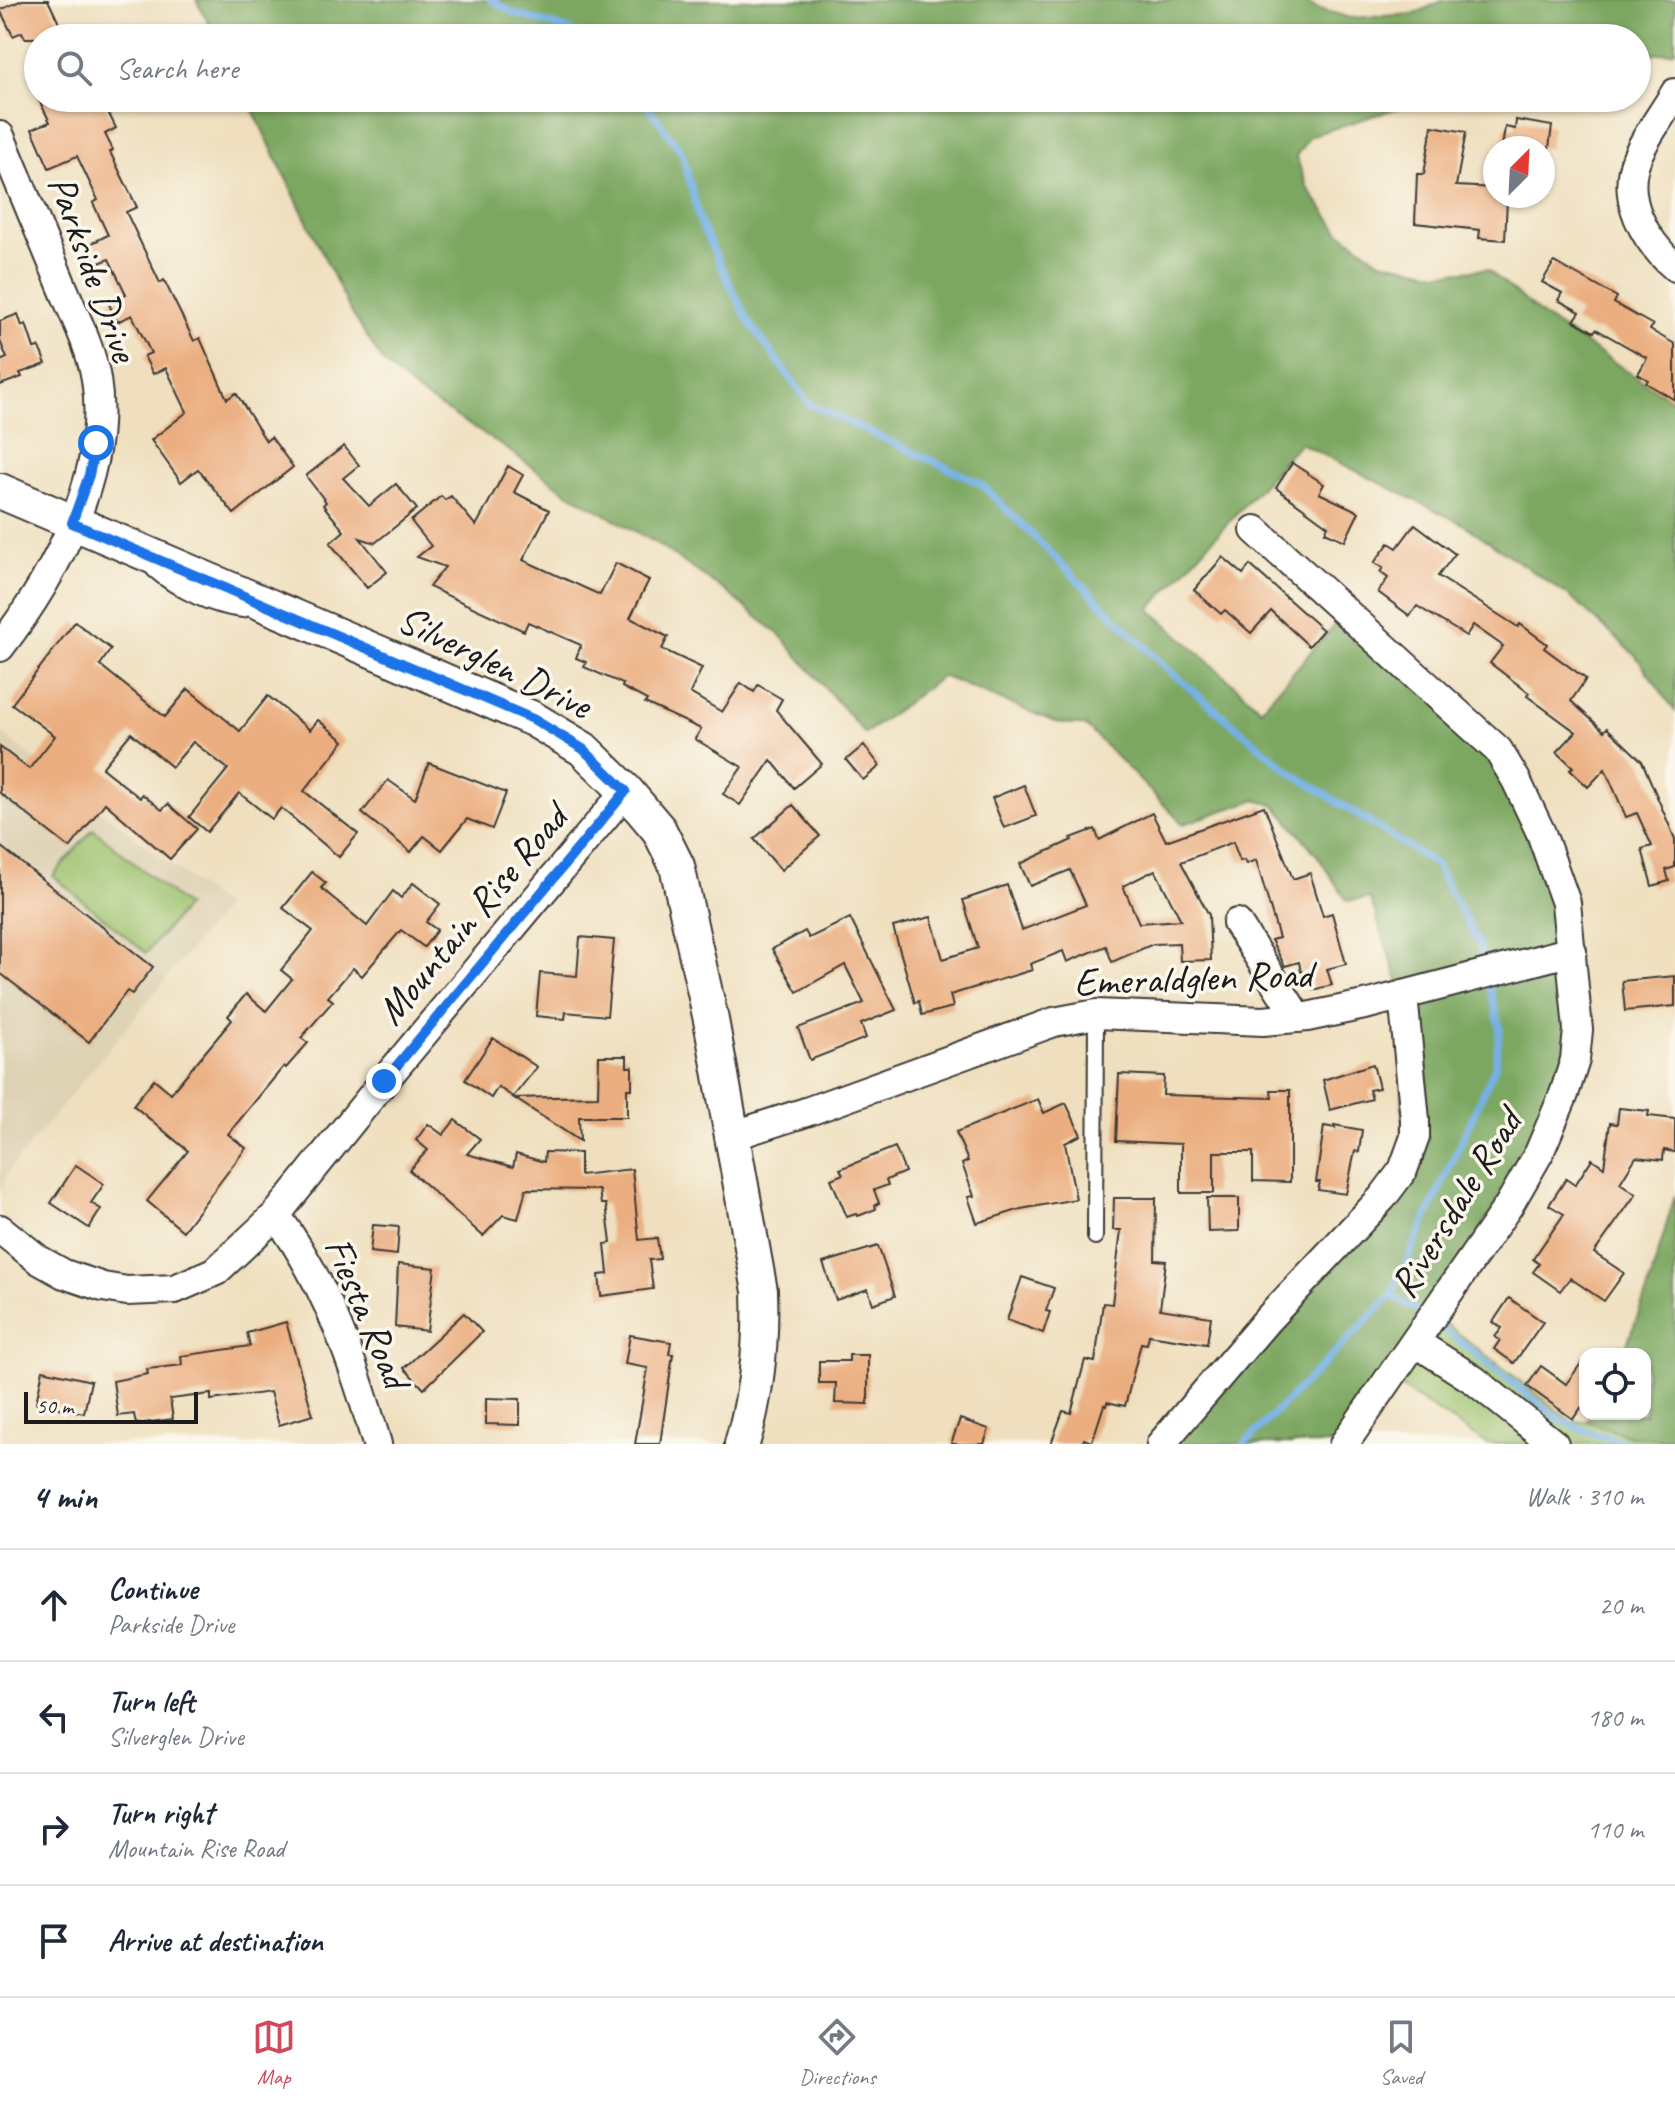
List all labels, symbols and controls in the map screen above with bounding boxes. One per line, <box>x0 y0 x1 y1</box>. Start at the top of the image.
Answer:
search box <box>24 24 1651 112</box>
icon: search <box>52 46 96 90</box>
text: Search here <box>116 49 238 87</box>
north arrow <box>1483 136 1555 208</box>
street label: Parkside Drive <box>36 169 151 371</box>
route start <box>78 425 114 461</box>
street label: Silverglen Drive <box>390 594 602 731</box>
street label: Mountain Rise Road <box>365 790 582 1035</box>
street label: Emeraldglen Road <box>1073 949 1319 1007</box>
route end <box>366 1063 402 1099</box>
street label: Riversdale Road <box>1378 1096 1536 1307</box>
street label: Fiesta Road <box>313 1229 423 1400</box>
map controls <box>1579 1348 1651 1420</box>
button: locate <box>1579 1348 1651 1420</box>
scale bar <box>24 1388 198 1424</box>
text: 50 m <box>36 1392 73 1420</box>
text: 4 min <box>32 1475 97 1518</box>
text: Walk · 310 m <box>1526 1480 1643 1513</box>
text: Continue <box>108 1570 198 1608</box>
icon: ahead <box>32 1583 76 1627</box>
text: 20 m <box>1599 1589 1643 1622</box>
text: Parkside Drive <box>108 1608 234 1641</box>
text: Turn left <box>108 1682 195 1720</box>
icon: left <box>32 1695 76 1739</box>
text: 180 m <box>1587 1701 1643 1734</box>
text: Silverglen Drive <box>108 1720 244 1753</box>
text: Turn right <box>108 1794 213 1832</box>
icon: right <box>32 1807 76 1851</box>
text: 110 m <box>1587 1813 1643 1846</box>
text: Mountain Rise Road <box>108 1832 285 1865</box>
icon: arrive <box>32 1919 76 1963</box>
text: Arrive at destination <box>108 1922 323 1960</box>
tab: Map <box>252 2015 296 2091</box>
tab: Directions <box>799 2015 876 2091</box>
tab: Saved <box>1379 2015 1423 2091</box>

